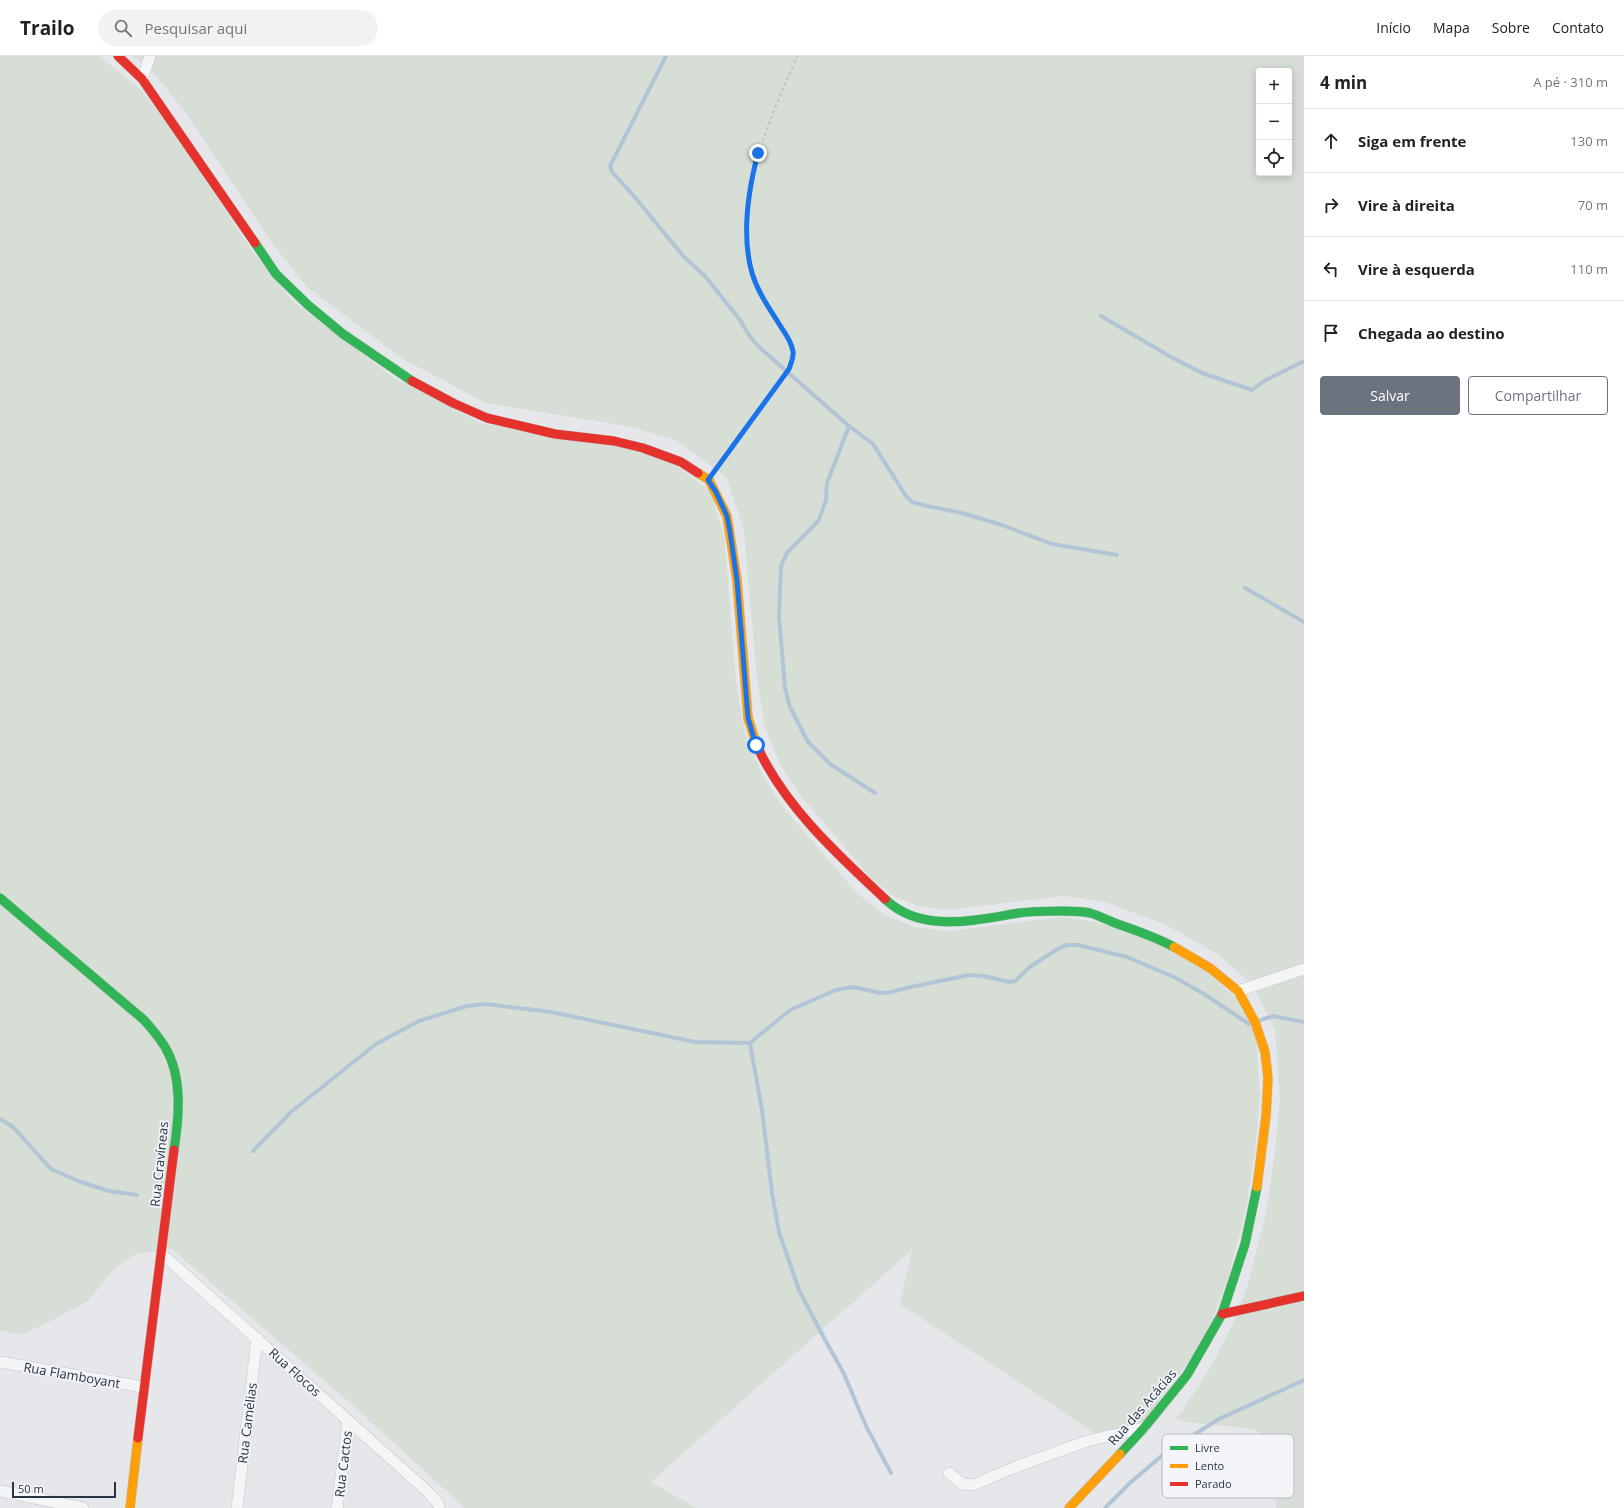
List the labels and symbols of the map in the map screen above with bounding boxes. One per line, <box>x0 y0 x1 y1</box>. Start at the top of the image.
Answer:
route end <box>749 144 767 162</box>
route start <box>747 736 765 754</box>
street label: Rua Cravíneas <box>146 1120 172 1208</box>
street label: Rua Flocos <box>265 1344 325 1400</box>
street label: Rua Flamboyant <box>22 1358 122 1392</box>
street label: Rua das Acácias <box>1104 1365 1180 1449</box>
street label: Rua Camélias <box>233 1382 261 1464</box>
street label: Rua Cactos <box>330 1430 356 1498</box>
legend <box>1162 1434 1294 1498</box>
text: Livre <box>1195 1440 1220 1455</box>
text: Lento <box>1195 1458 1225 1473</box>
text: Parado <box>1195 1476 1232 1491</box>
scale bar <box>12 1480 116 1499</box>

